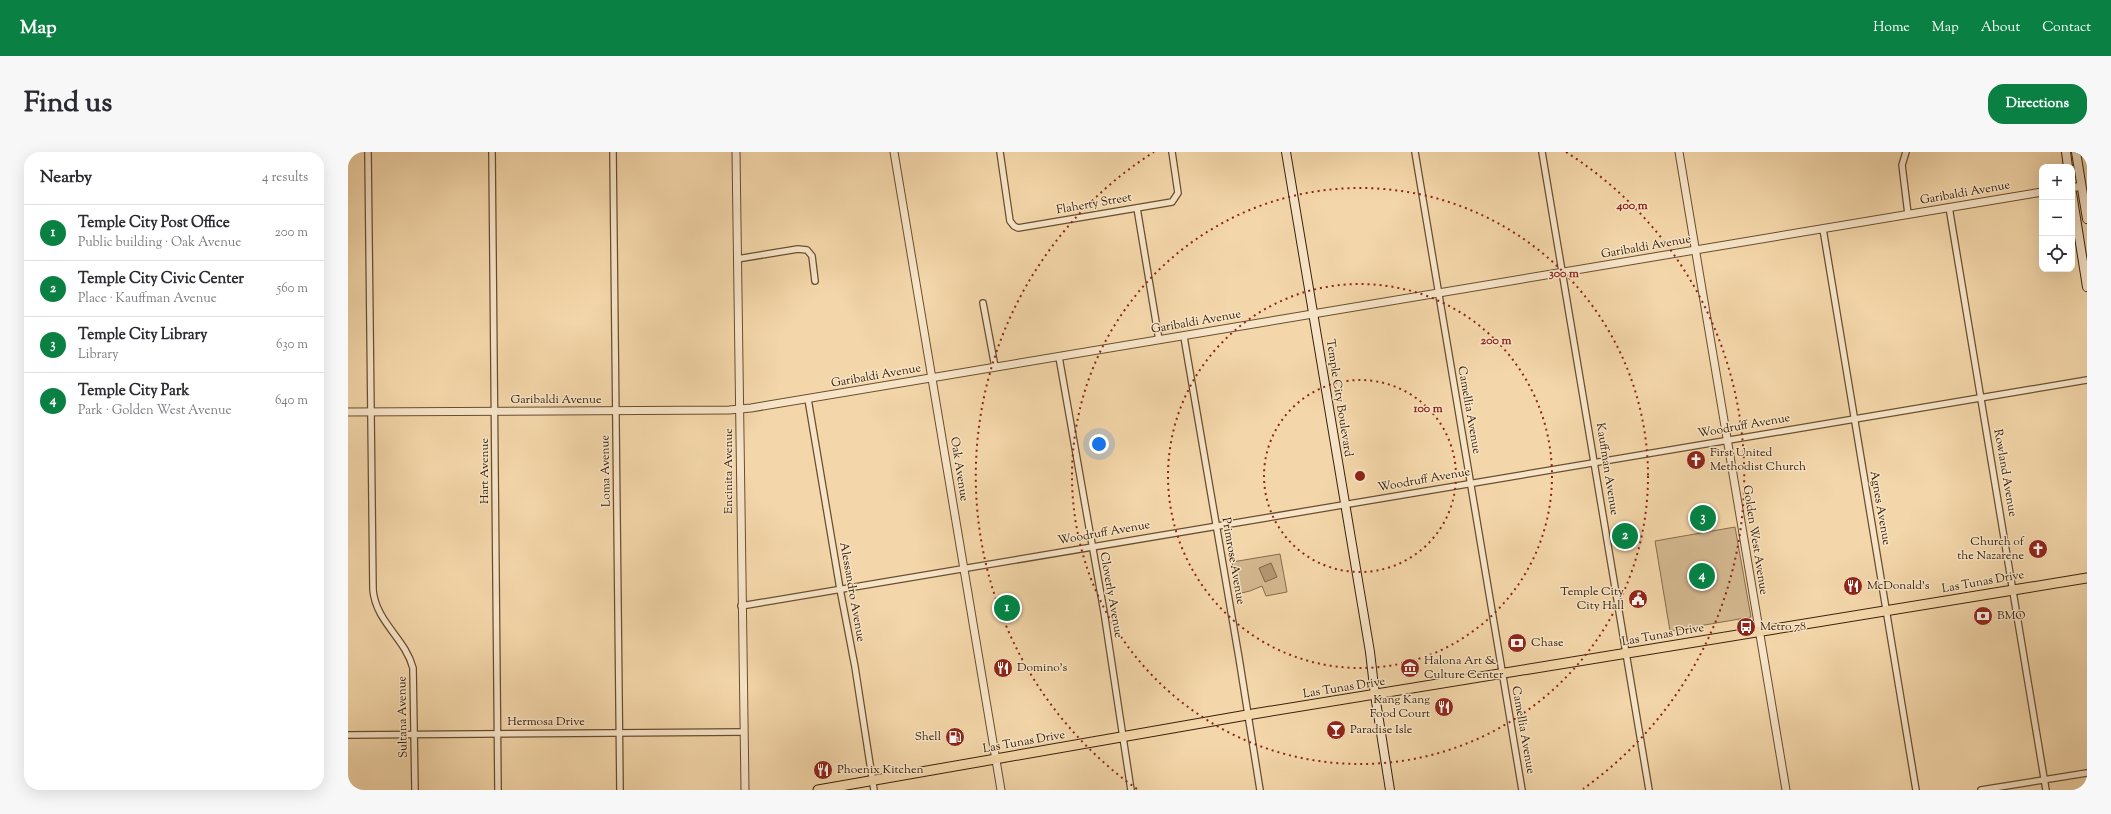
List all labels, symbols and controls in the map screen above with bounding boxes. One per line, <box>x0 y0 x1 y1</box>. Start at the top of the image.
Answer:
text: Map <box>20 15 57 42</box>
text: Home <box>1873 18 1910 38</box>
text: Map <box>1932 18 1959 38</box>
text: About <box>1981 18 2020 38</box>
text: Contact <box>2042 18 2091 38</box>
text: Find us <box>24 84 112 124</box>
button: Directions <box>1988 84 2087 124</box>
map controls <box>2039 164 2075 272</box>
button: + <box>2039 164 2075 200</box>
text: Nearby <box>40 166 92 190</box>
text: 4 results <box>262 169 308 187</box>
street label: Garibaldi Avenue <box>1919 176 2012 210</box>
street label: Flaherty Street <box>1055 189 1133 219</box>
text: 400 m <box>1615 197 1648 215</box>
button: − <box>2039 200 2075 236</box>
text: Temple City Post Office <box>78 213 230 234</box>
text: 1 <box>51 224 55 242</box>
text: 200 m <box>275 224 308 242</box>
street label: Garibaldi Avenue <box>1600 230 1693 264</box>
text: Public building · Oak Avenue <box>78 234 241 252</box>
button: locate <box>2039 236 2075 272</box>
text: 300 m <box>1549 265 1579 283</box>
text: Temple City Civic Center <box>78 269 244 290</box>
text: 2 <box>50 280 56 298</box>
text: 560 m <box>277 280 308 298</box>
text: Place · Kauffman Avenue <box>78 290 217 308</box>
street label: Garibaldi Avenue <box>1150 305 1243 339</box>
text: Temple City Library <box>78 325 208 346</box>
text: 200 m <box>1481 332 1511 350</box>
text: 3 <box>50 336 56 354</box>
text: 630 m <box>276 336 308 354</box>
street label: Temple City Boulevard <box>1321 338 1357 458</box>
text: Library <box>78 346 119 364</box>
street label: Garibaldi Avenue <box>830 359 923 393</box>
street label: Camellia Avenue <box>1452 365 1486 456</box>
text: Temple City Park <box>78 381 189 402</box>
street label: Garibaldi Avenue <box>510 391 602 409</box>
text: 4 <box>50 392 56 410</box>
text: 640 m <box>275 392 308 410</box>
text: 100 m <box>1412 400 1443 418</box>
text: Park · Golden West Avenue <box>78 402 232 420</box>
street label: Woodruff Avenue <box>1696 409 1792 443</box>
street label: Kauffman Avenue <box>1591 421 1623 517</box>
street label: Encinita Avenue <box>720 428 738 514</box>
street label: Rowland Avenue <box>1988 428 2022 519</box>
street label: Loma Avenue <box>596 434 616 507</box>
your location <box>1089 434 1109 454</box>
street label: Oak Avenue <box>945 436 973 503</box>
street label: Hart Avenue <box>476 438 494 504</box>
place label: First United Methodist Church <box>1710 444 1806 476</box>
church icon: First United Methodist Church <box>1685 449 1707 471</box>
street label: Woodruff Avenue <box>1376 463 1472 497</box>
centre of rings <box>1353 469 1367 483</box>
street label: Agnes Avenue <box>1865 469 1895 547</box>
street label: Golden West Avenue <box>1737 484 1773 596</box>
pin: 3 <box>1690 503 1716 533</box>
street label: Woodruff Avenue <box>1056 516 1152 550</box>
street label: Primrose Avenue <box>1216 516 1250 606</box>
pin: 2 <box>1612 521 1638 551</box>
place label: Church of the Nazarene <box>1957 533 2025 565</box>
church icon: Church of the Nazarene <box>2027 538 2049 560</box>
street label: Alessandro Avenue <box>834 541 870 644</box>
street label: Cloverly Avenue <box>1095 551 1127 640</box>
pin: 4 <box>1689 561 1715 591</box>
street label: Las Tunas Drive <box>1941 566 2026 598</box>
restaurant icon: McDonald's <box>1842 575 1864 597</box>
place label: McDonald's <box>1867 577 1930 595</box>
place label: Temple City City Hall <box>1560 583 1625 615</box>
public building icon: Temple City City Hall <box>1627 588 1649 610</box>
pin: 1 <box>994 593 1020 623</box>
bank icon: BMO <box>1972 605 1994 627</box>
place label: BMO <box>1997 607 2025 625</box>
bus stop icon: Metro 78 <box>1735 616 1757 638</box>
place label: Metro 78 <box>1760 618 1806 636</box>
street label: Las Tunas Drive <box>1621 619 1706 651</box>
bank icon: Chase <box>1506 632 1528 654</box>
place label: Chase <box>1531 634 1564 652</box>
place label: Halona Art & Culture Center <box>1424 652 1504 684</box>
restaurant icon: Domino's <box>992 657 1014 679</box>
museum icon: Halona Art & Culture Center <box>1399 657 1421 679</box>
place label: Domino's <box>1017 659 1067 677</box>
street label: Las Tunas Drive <box>1302 673 1387 703</box>
street label: Sultana Avenue <box>393 675 413 758</box>
street label: Camellia Avenue <box>1506 685 1540 776</box>
place label: Kang Kang Food Court <box>1370 691 1430 723</box>
restaurant icon: Kang Kang Food Court <box>1433 696 1455 718</box>
street label: Hermosa Drive <box>507 713 585 731</box>
bar icon: Paradise Isle <box>1325 719 1347 741</box>
place label: Paradise Isle <box>1350 721 1413 739</box>
fuel station icon: Shell <box>944 726 966 748</box>
street label: Las Tunas Drive <box>982 726 1067 758</box>
place label: Shell <box>915 728 942 746</box>
restaurant icon: Phoenix Kitchen <box>812 759 834 781</box>
place label: Phoenix Kitchen <box>837 761 924 779</box>

